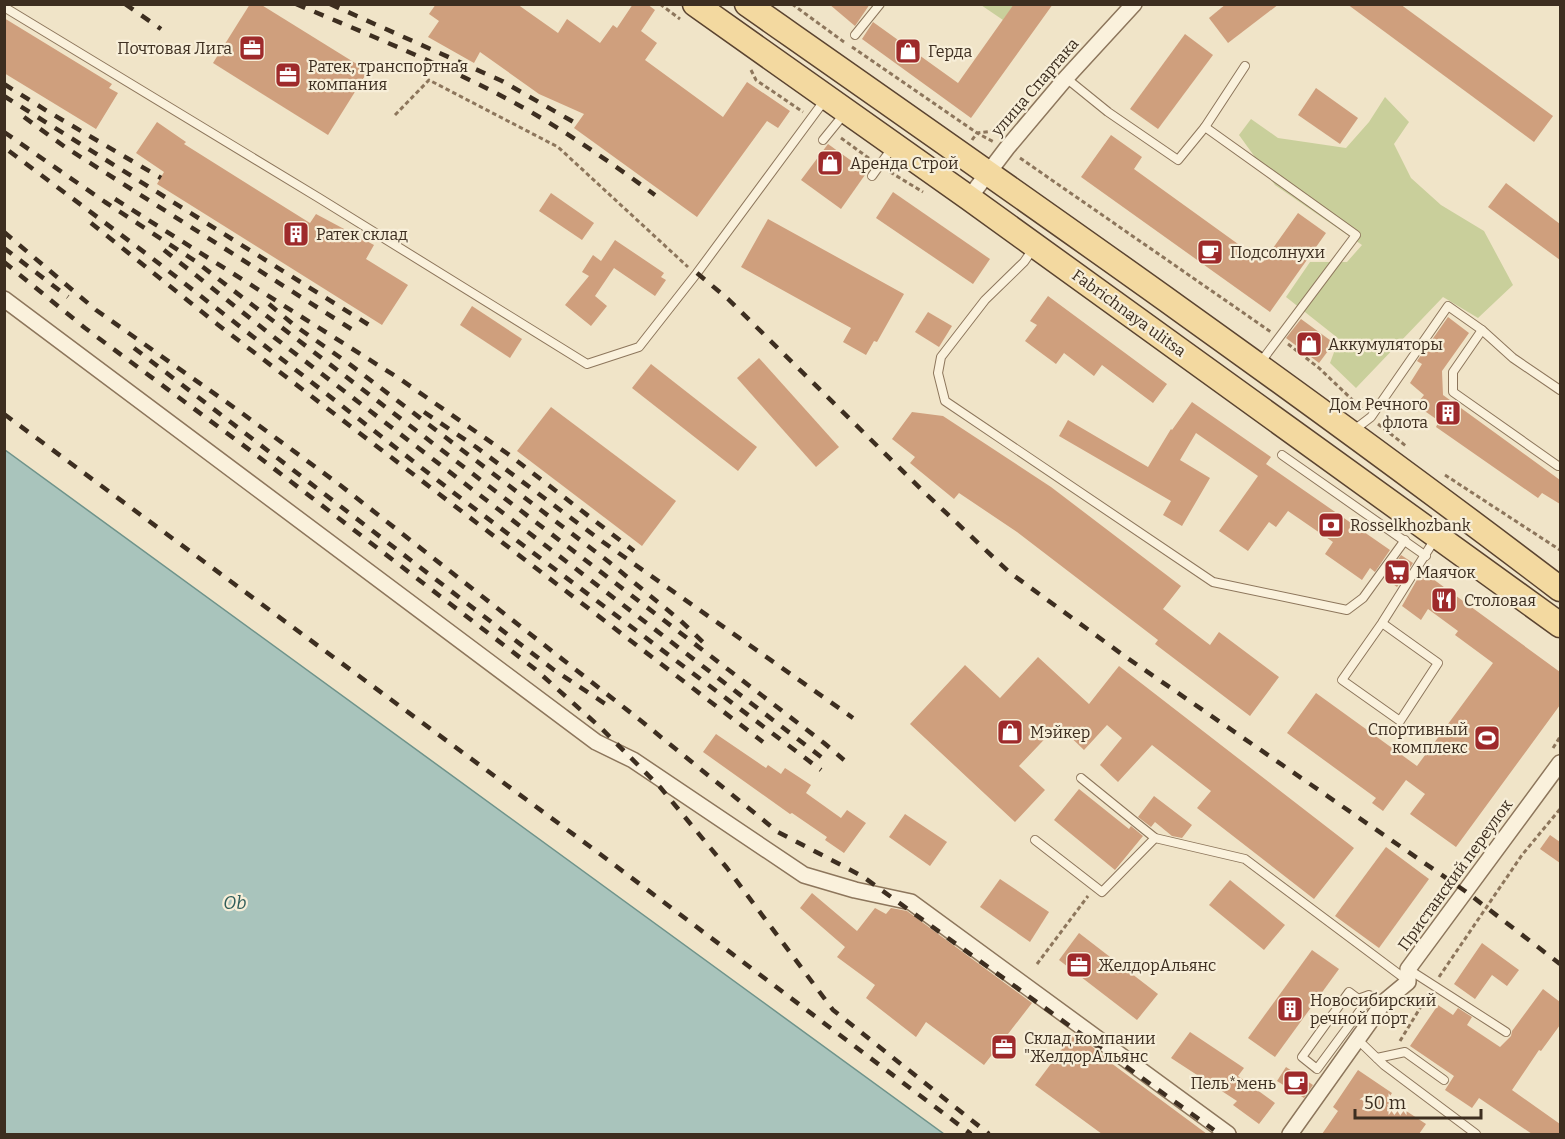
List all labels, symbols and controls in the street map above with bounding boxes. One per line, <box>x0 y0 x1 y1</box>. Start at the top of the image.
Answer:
office icon: Почтовая Лига <box>237 33 267 63</box>
street label: улица Спартака <box>987 34 1083 140</box>
shop icon: Герда <box>893 36 923 66</box>
place label: Почтовая Лига <box>117 39 232 58</box>
place label: Герда <box>928 42 972 61</box>
place label: Ратек, транспортная компания <box>308 57 468 94</box>
office icon: Ратек, транспортная компания <box>273 60 303 90</box>
shop icon: Аренда Строй <box>815 148 845 178</box>
place label: Аренда Строй <box>850 154 959 173</box>
building icon: Ратек склад <box>281 219 311 249</box>
place label: Ратек склад <box>316 225 408 244</box>
cafe icon: Подсолнухи <box>1195 237 1225 267</box>
place label: Подсолнухи <box>1230 243 1325 262</box>
street label: Fabrichnaya ulitsa <box>1068 265 1190 361</box>
shop icon: Аккумуляторы <box>1294 329 1324 359</box>
place label: Аккумуляторы <box>1328 335 1443 354</box>
place label: Дом Речного флота <box>1330 395 1428 432</box>
building icon: Дом Речного флота <box>1433 398 1463 428</box>
bank icon: Rosselkhozbank <box>1316 510 1346 540</box>
place label: Rosselkhozbank <box>1350 516 1471 535</box>
supermarket icon: Маячок <box>1382 557 1412 587</box>
place label: Маячок <box>1416 563 1476 582</box>
restaurant icon: Столовая <box>1429 585 1459 615</box>
place label: Столовая <box>1464 591 1536 610</box>
shop icon: Мэйкер <box>995 717 1025 747</box>
place label: Спортивный комплекс <box>1368 720 1468 757</box>
place label: Мэйкер <box>1030 723 1090 742</box>
sports icon: Спортивный комплекс <box>1472 723 1502 753</box>
street label: Пристанский переулок <box>1394 795 1517 954</box>
water label: Ob <box>223 892 247 914</box>
office icon: ЖелдорАльянс <box>1064 950 1094 980</box>
place label: ЖелдорАльянс <box>1098 956 1216 975</box>
place label: Новосибирский речной порт <box>1310 991 1436 1028</box>
building icon: Новосибирский речной порт <box>1275 994 1305 1024</box>
place label: Склад компании "ЖелдорАльянс <box>1024 1029 1156 1066</box>
office icon: Склад компании "ЖелдорАльянс <box>989 1032 1019 1062</box>
cafe icon: Пель*мень <box>1281 1068 1311 1098</box>
place label: Пель*мень <box>1190 1074 1276 1093</box>
scale bar <box>1355 1082 1481 1120</box>
text: 50 m <box>1364 1092 1406 1114</box>

